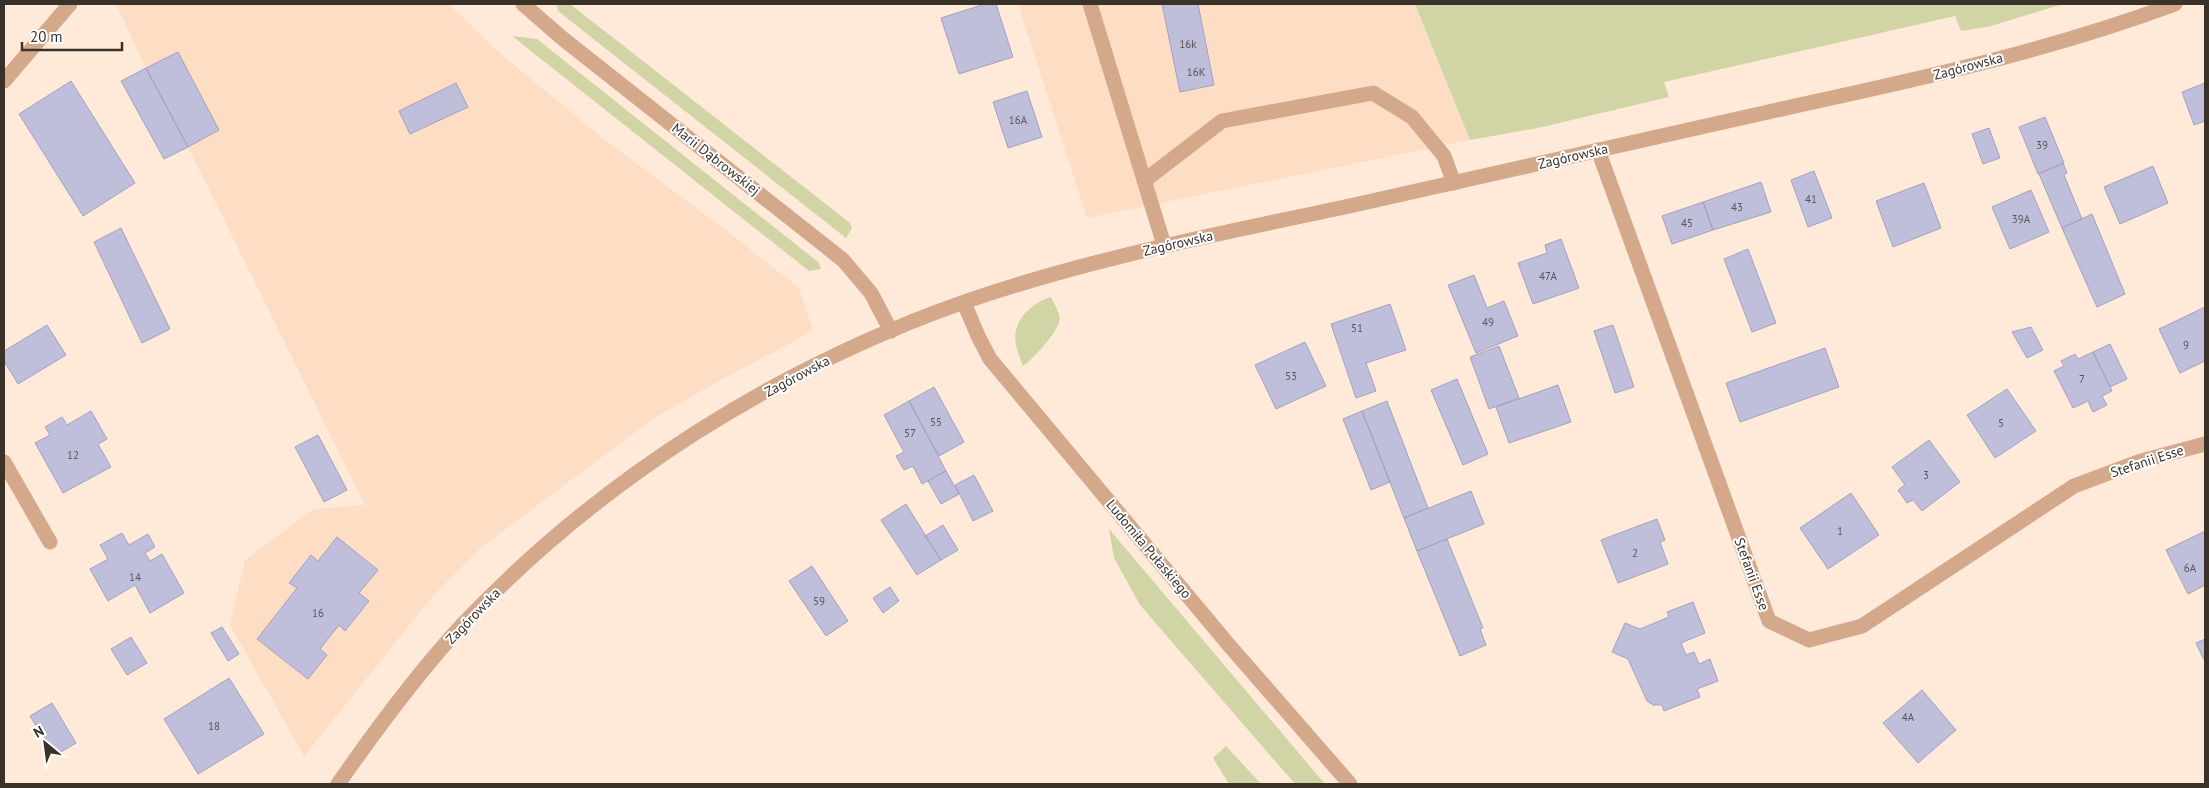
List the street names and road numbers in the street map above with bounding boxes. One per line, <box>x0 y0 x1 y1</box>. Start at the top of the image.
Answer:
street label: Zagórowska <box>1931 48 2005 84</box>
street label: Marii Dąbrowskiej <box>668 119 764 199</box>
street label: Zagórowska <box>1536 139 1610 173</box>
street label: Zagórowska <box>1141 226 1215 260</box>
street label: Zagórowska <box>761 351 833 401</box>
street label: Stefanii Esse <box>2108 441 2186 481</box>
street label: Ludomiła Pułaskiego <box>1102 496 1196 602</box>
street label: Stefanii Esse <box>1731 535 1773 613</box>
street label: Zagórowska <box>442 584 504 648</box>

